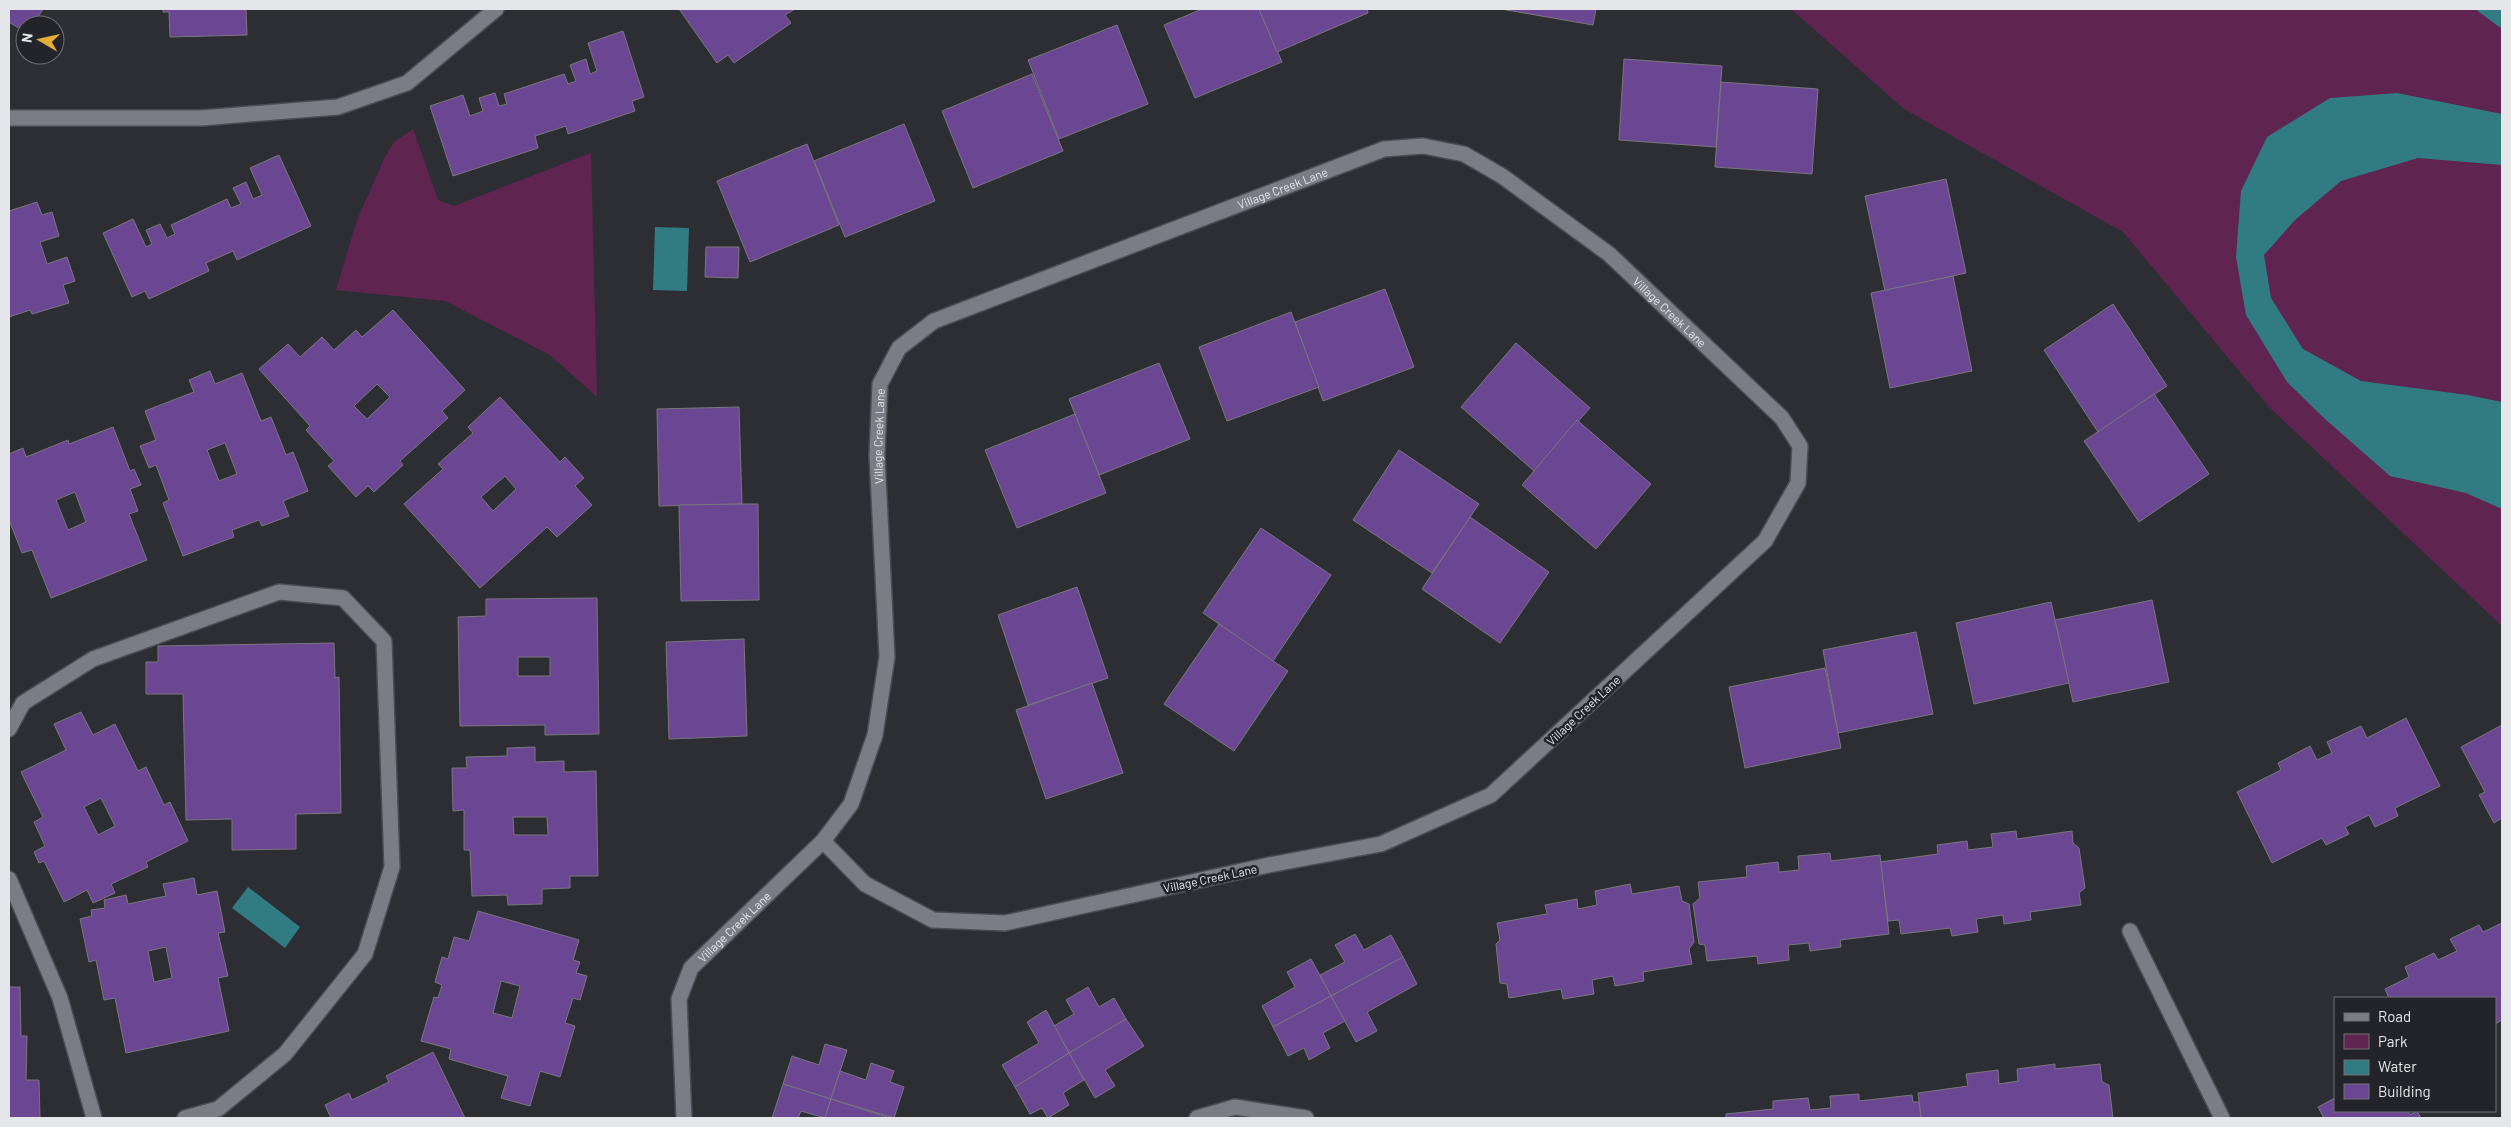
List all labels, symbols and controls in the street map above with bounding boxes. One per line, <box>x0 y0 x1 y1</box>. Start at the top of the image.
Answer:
north arrow <box>15 15 65 65</box>
text: N <box>18 32 36 44</box>
street label: Village Creek Lane <box>1235 164 1329 211</box>
street label: Village Creek Lane <box>1630 274 1709 350</box>
street label: Village Creek Lane <box>870 388 887 484</box>
street label: Village Creek Lane <box>1543 672 1623 748</box>
street label: Village Creek Lane <box>1162 861 1258 895</box>
street label: Village Creek Lane <box>695 888 773 965</box>
legend <box>2334 997 2496 1112</box>
text: Road <box>2378 1007 2411 1025</box>
text: Park <box>2378 1032 2408 1050</box>
text: Water <box>2378 1057 2417 1075</box>
text: Building <box>2378 1082 2431 1100</box>

